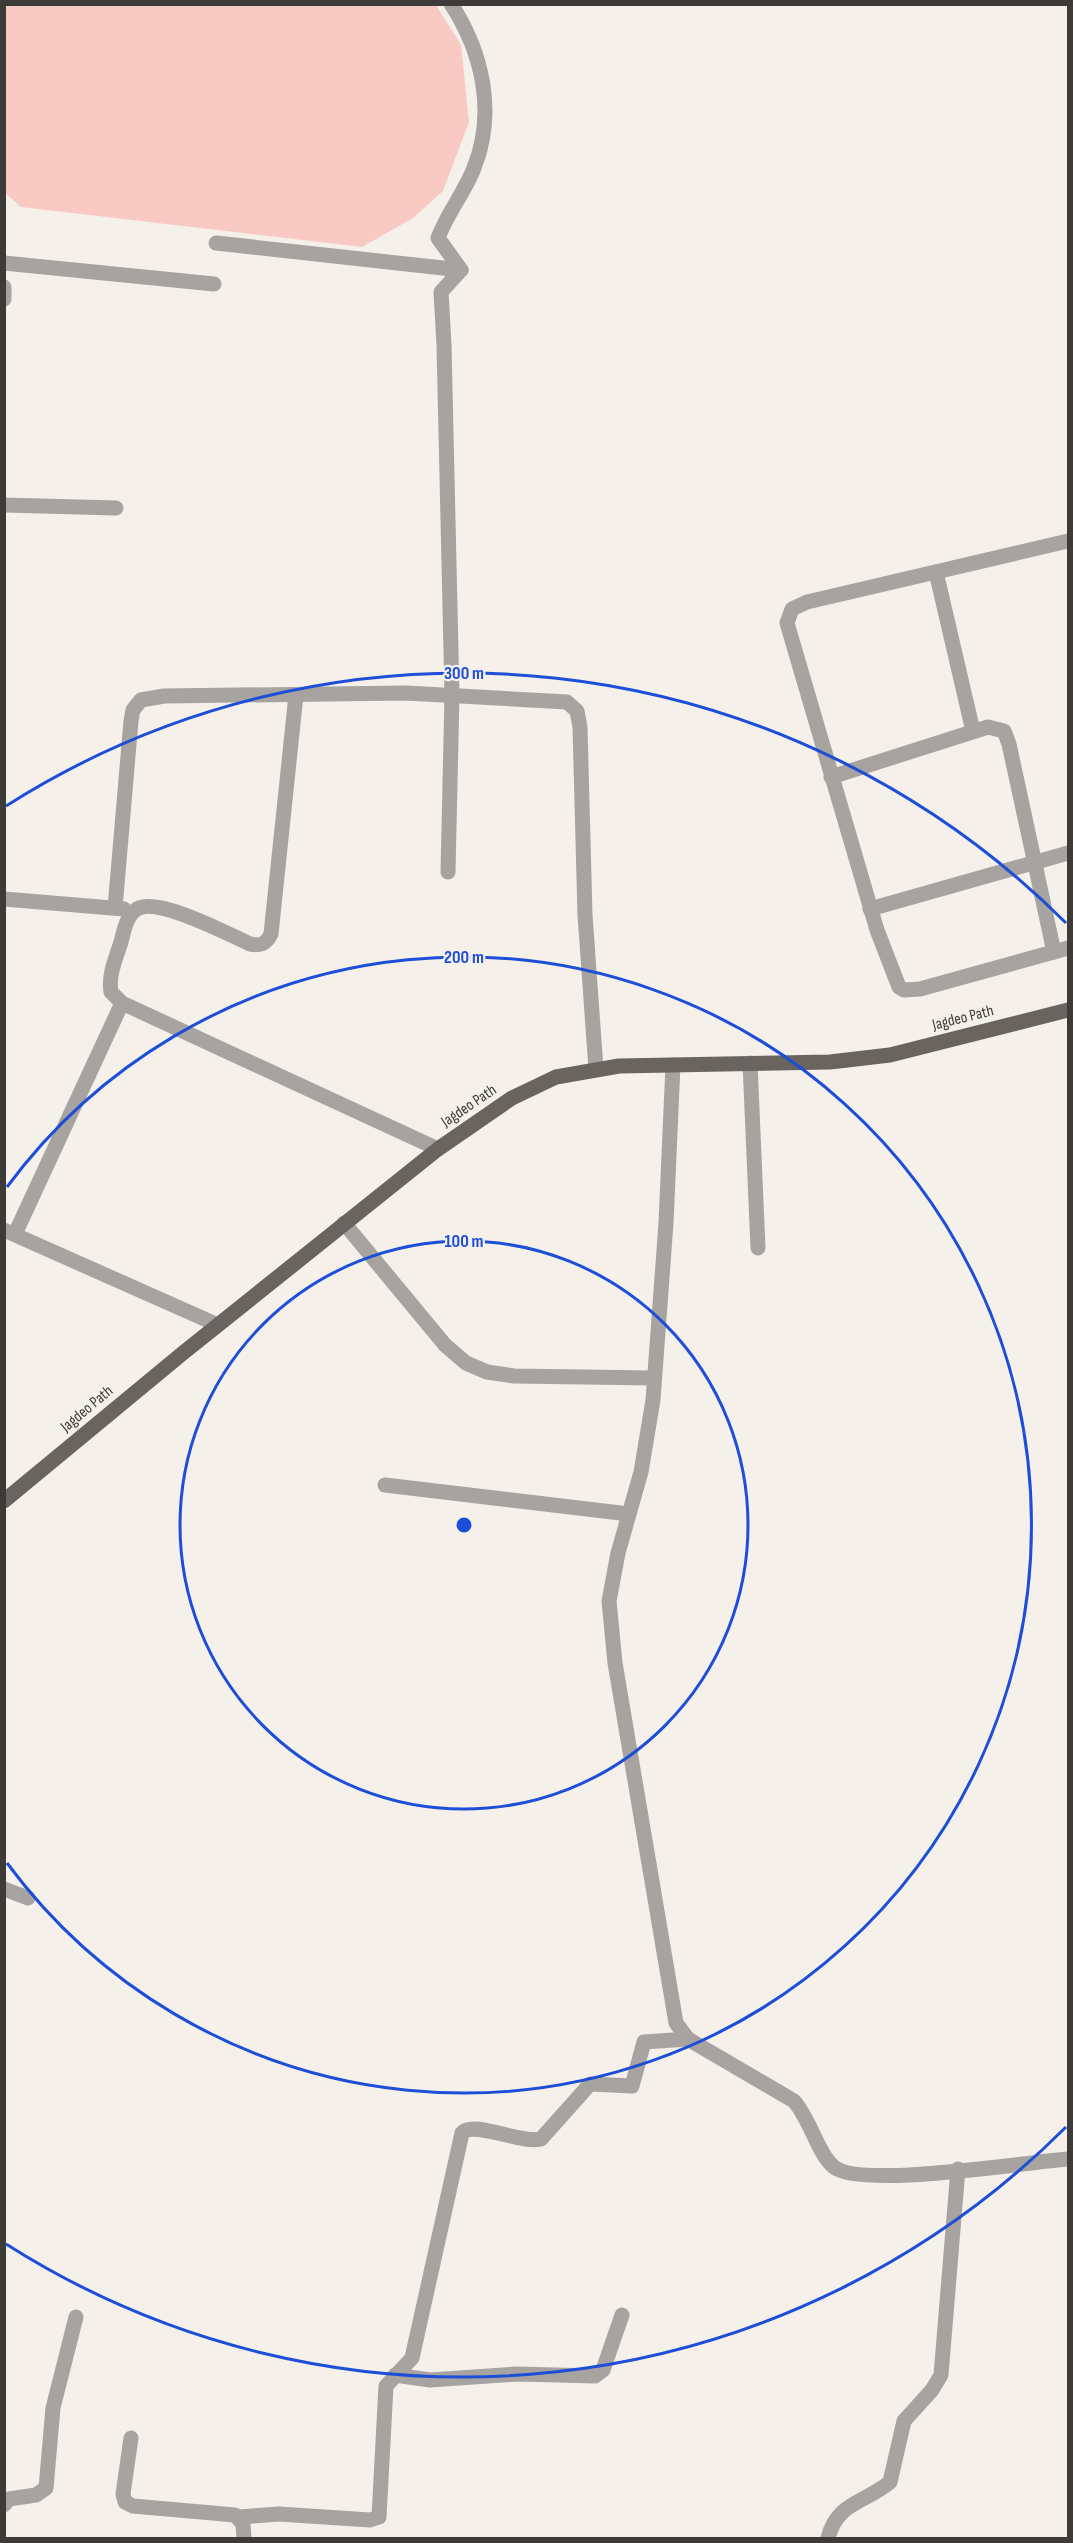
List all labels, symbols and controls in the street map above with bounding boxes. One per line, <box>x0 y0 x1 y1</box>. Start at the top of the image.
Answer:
text: 300 m <box>444 663 484 684</box>
text: 200 m <box>444 947 484 968</box>
street label: Jagdeo Path <box>929 1001 996 1035</box>
street label: Jagdeo Path <box>437 1081 500 1132</box>
text: 100 m <box>445 1231 484 1252</box>
street label: Jagdeo Path <box>56 1382 117 1437</box>
centre of rings <box>454 1515 474 1535</box>

